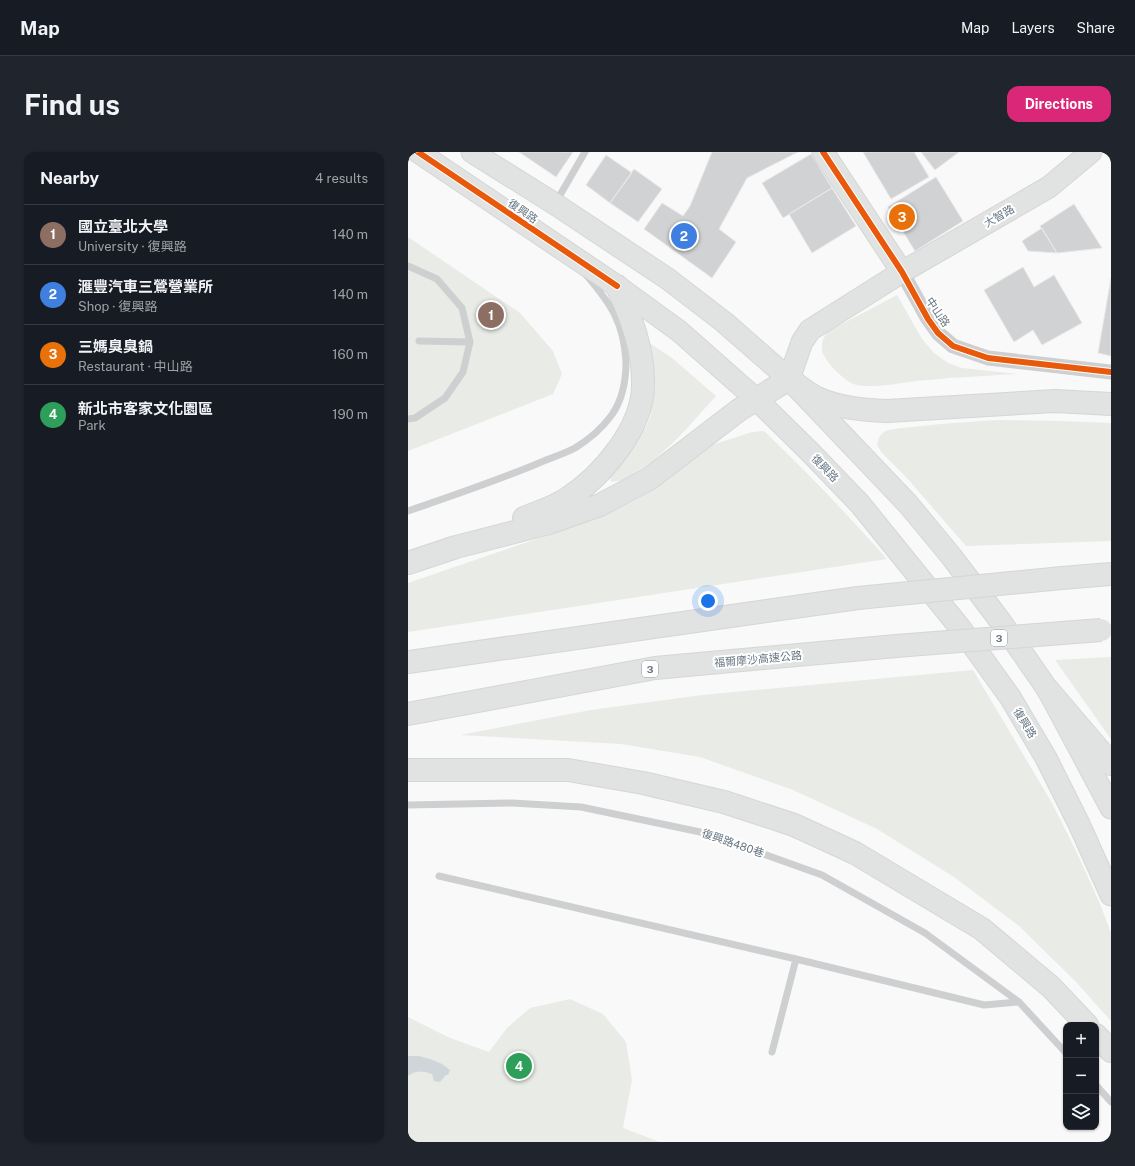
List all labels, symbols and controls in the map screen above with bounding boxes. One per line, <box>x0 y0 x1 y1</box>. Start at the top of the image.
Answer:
text: Map <box>20 17 60 39</box>
text: Map <box>961 20 989 36</box>
text: Layers <box>1011 20 1055 36</box>
text: Share <box>1077 20 1115 36</box>
button: Directions <box>1007 86 1111 122</box>
text: Find us <box>24 88 120 121</box>
text: Nearby <box>40 168 99 188</box>
text: 4 results <box>315 171 368 186</box>
street label: 復興路 <box>506 197 540 225</box>
pin: 3 <box>889 202 915 232</box>
street label: 大智路 <box>982 203 1016 229</box>
text: 國立臺北大學 <box>78 218 168 235</box>
pin: 2 <box>671 221 697 251</box>
text: 1 <box>50 227 56 242</box>
text: 140 m <box>332 227 368 242</box>
text: University · 復興路 <box>78 239 187 254</box>
text: 滙豐汽車三鶯營業所 <box>78 278 213 295</box>
text: 2 <box>49 287 57 302</box>
text: 140 m <box>332 287 368 302</box>
street label: 中山路 <box>924 295 952 329</box>
text: Shop · 復興路 <box>78 299 157 314</box>
pin: 1 <box>478 300 504 330</box>
text: 三媽臭臭鍋 <box>78 338 153 355</box>
text: 3 <box>49 347 57 362</box>
text: 160 m <box>332 347 368 362</box>
text: Restaurant · 中山路 <box>78 359 193 374</box>
text: 新北市客家文化園區 <box>78 400 213 417</box>
text: 4 <box>49 407 57 422</box>
text: 190 m <box>332 407 368 422</box>
text: Park <box>78 418 106 433</box>
street label: 復興路 <box>809 452 841 484</box>
your location <box>698 591 718 611</box>
road number: 3 <box>991 630 1007 646</box>
street label: 福爾摩沙高速公路 <box>714 649 802 669</box>
road number: 3 <box>642 661 658 677</box>
street label: 復興路 <box>1011 706 1039 740</box>
street label: 復興路480巷 <box>700 827 766 859</box>
map controls <box>1063 1022 1099 1130</box>
button: + <box>1063 1022 1099 1058</box>
pin: 4 <box>506 1051 532 1081</box>
button: − <box>1063 1058 1099 1094</box>
button: layers <box>1063 1094 1099 1130</box>

